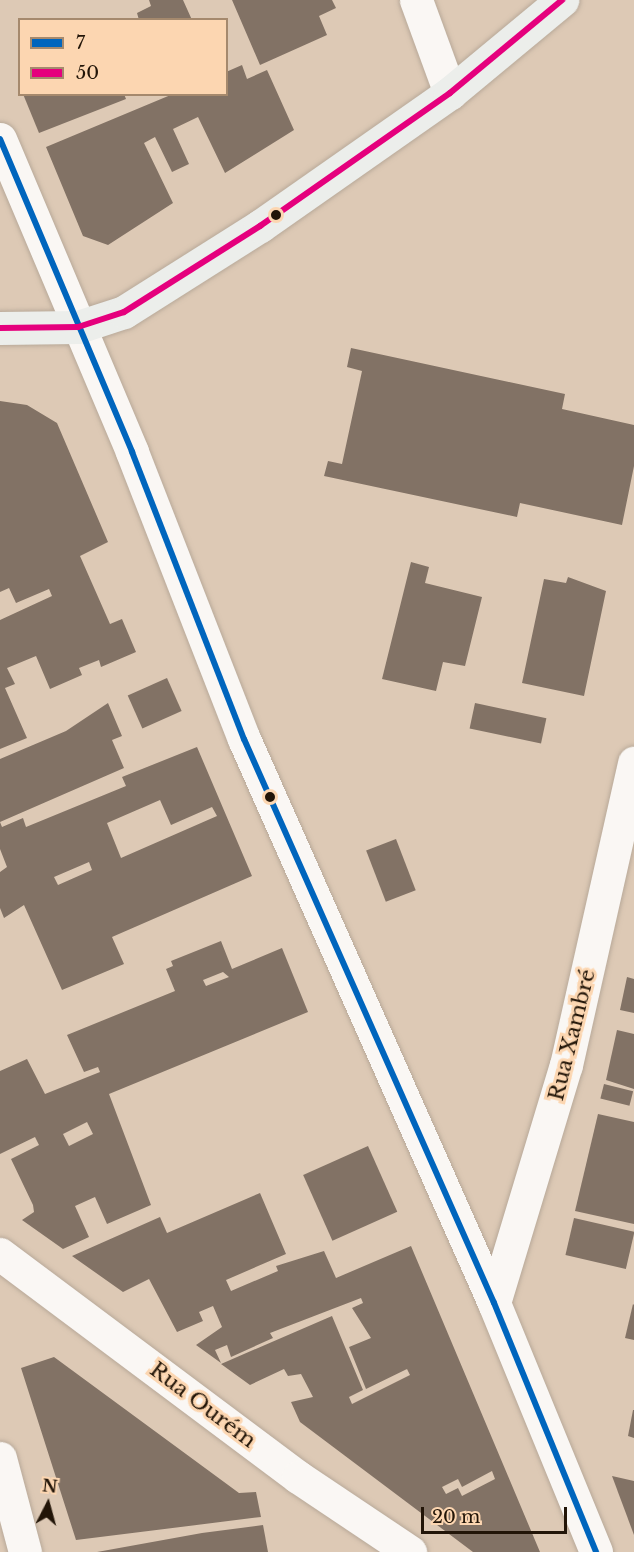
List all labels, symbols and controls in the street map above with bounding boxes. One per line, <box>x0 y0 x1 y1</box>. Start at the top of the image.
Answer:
legend <box>18 18 228 96</box>
text: 7 <box>76 32 85 54</box>
text: 50 <box>76 62 99 84</box>
unlabelled marker <box>270 209 282 221</box>
unlabelled marker <box>264 791 276 803</box>
street label: Rua Xambré <box>543 966 601 1104</box>
street label: Rua Ourém <box>145 1357 261 1453</box>
north arrow <box>18 1474 78 1534</box>
text: N <box>41 1475 58 1497</box>
scale bar <box>424 1495 570 1533</box>
text: 20 m <box>432 1506 480 1528</box>

